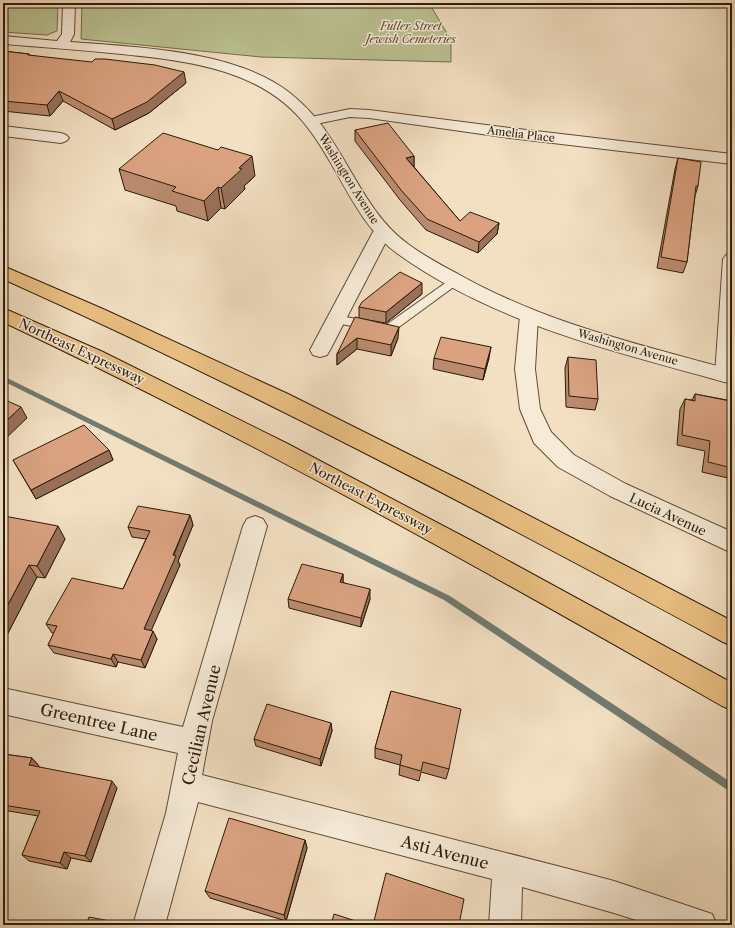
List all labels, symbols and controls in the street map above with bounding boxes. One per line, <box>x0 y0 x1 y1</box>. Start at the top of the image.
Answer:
park label: Fuller Street Jewish Cemeteries <box>363 19 456 46</box>
street label: Amelia Place <box>485 123 556 145</box>
street label: Washington Avenue <box>315 130 382 227</box>
street label: Northeast Expressway <box>17 315 148 387</box>
street label: Washington Avenue <box>575 326 680 368</box>
street label: Northeast Expressway <box>307 459 436 538</box>
street label: Lucia Avenue <box>627 489 709 539</box>
street label: Cecilian Avenue <box>177 663 225 787</box>
street label: Greentree Lane <box>38 699 160 745</box>
street label: Asti Avenue <box>398 830 491 873</box>

